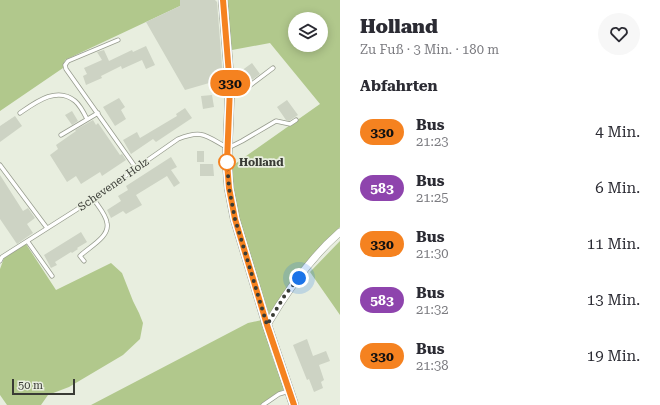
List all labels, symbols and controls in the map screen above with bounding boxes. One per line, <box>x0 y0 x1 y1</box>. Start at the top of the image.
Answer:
map controls <box>288 12 328 52</box>
button: layers <box>288 12 328 52</box>
button: heart <box>598 13 640 55</box>
text: Holland <box>360 15 438 38</box>
text: Zu Fuß · 3 Min. · 180 m <box>360 42 499 57</box>
line badge: 330 <box>207 70 253 96</box>
text: 330 <box>218 75 242 91</box>
text: Abfahrten <box>360 77 438 95</box>
text: Bus <box>416 116 444 134</box>
text: 4 Min. <box>595 123 640 141</box>
text: 330 <box>370 124 394 140</box>
text: 21:23 <box>416 134 448 149</box>
marker: Holland <box>218 153 236 171</box>
street label: Schevener Holz <box>75 155 151 214</box>
place label: Holland <box>239 156 284 169</box>
text: Bus <box>416 172 444 190</box>
text: 6 Min. <box>595 179 640 197</box>
text: 583 <box>370 180 394 196</box>
text: 21:25 <box>416 190 448 205</box>
text: Bus <box>416 228 444 246</box>
text: 11 Min. <box>587 235 640 253</box>
text: 330 <box>370 236 394 252</box>
text: 21:30 <box>416 246 448 261</box>
your location <box>289 268 309 288</box>
text: Bus <box>416 284 444 302</box>
text: 13 Min. <box>587 291 640 309</box>
text: 583 <box>370 292 394 308</box>
text: 21:32 <box>416 302 448 317</box>
text: Bus <box>416 340 444 358</box>
text: 19 Min. <box>587 347 640 365</box>
text: 330 <box>370 348 394 364</box>
text: 21:38 <box>416 358 448 373</box>
scale bar <box>12 377 75 396</box>
text: 50 m <box>18 379 43 392</box>

